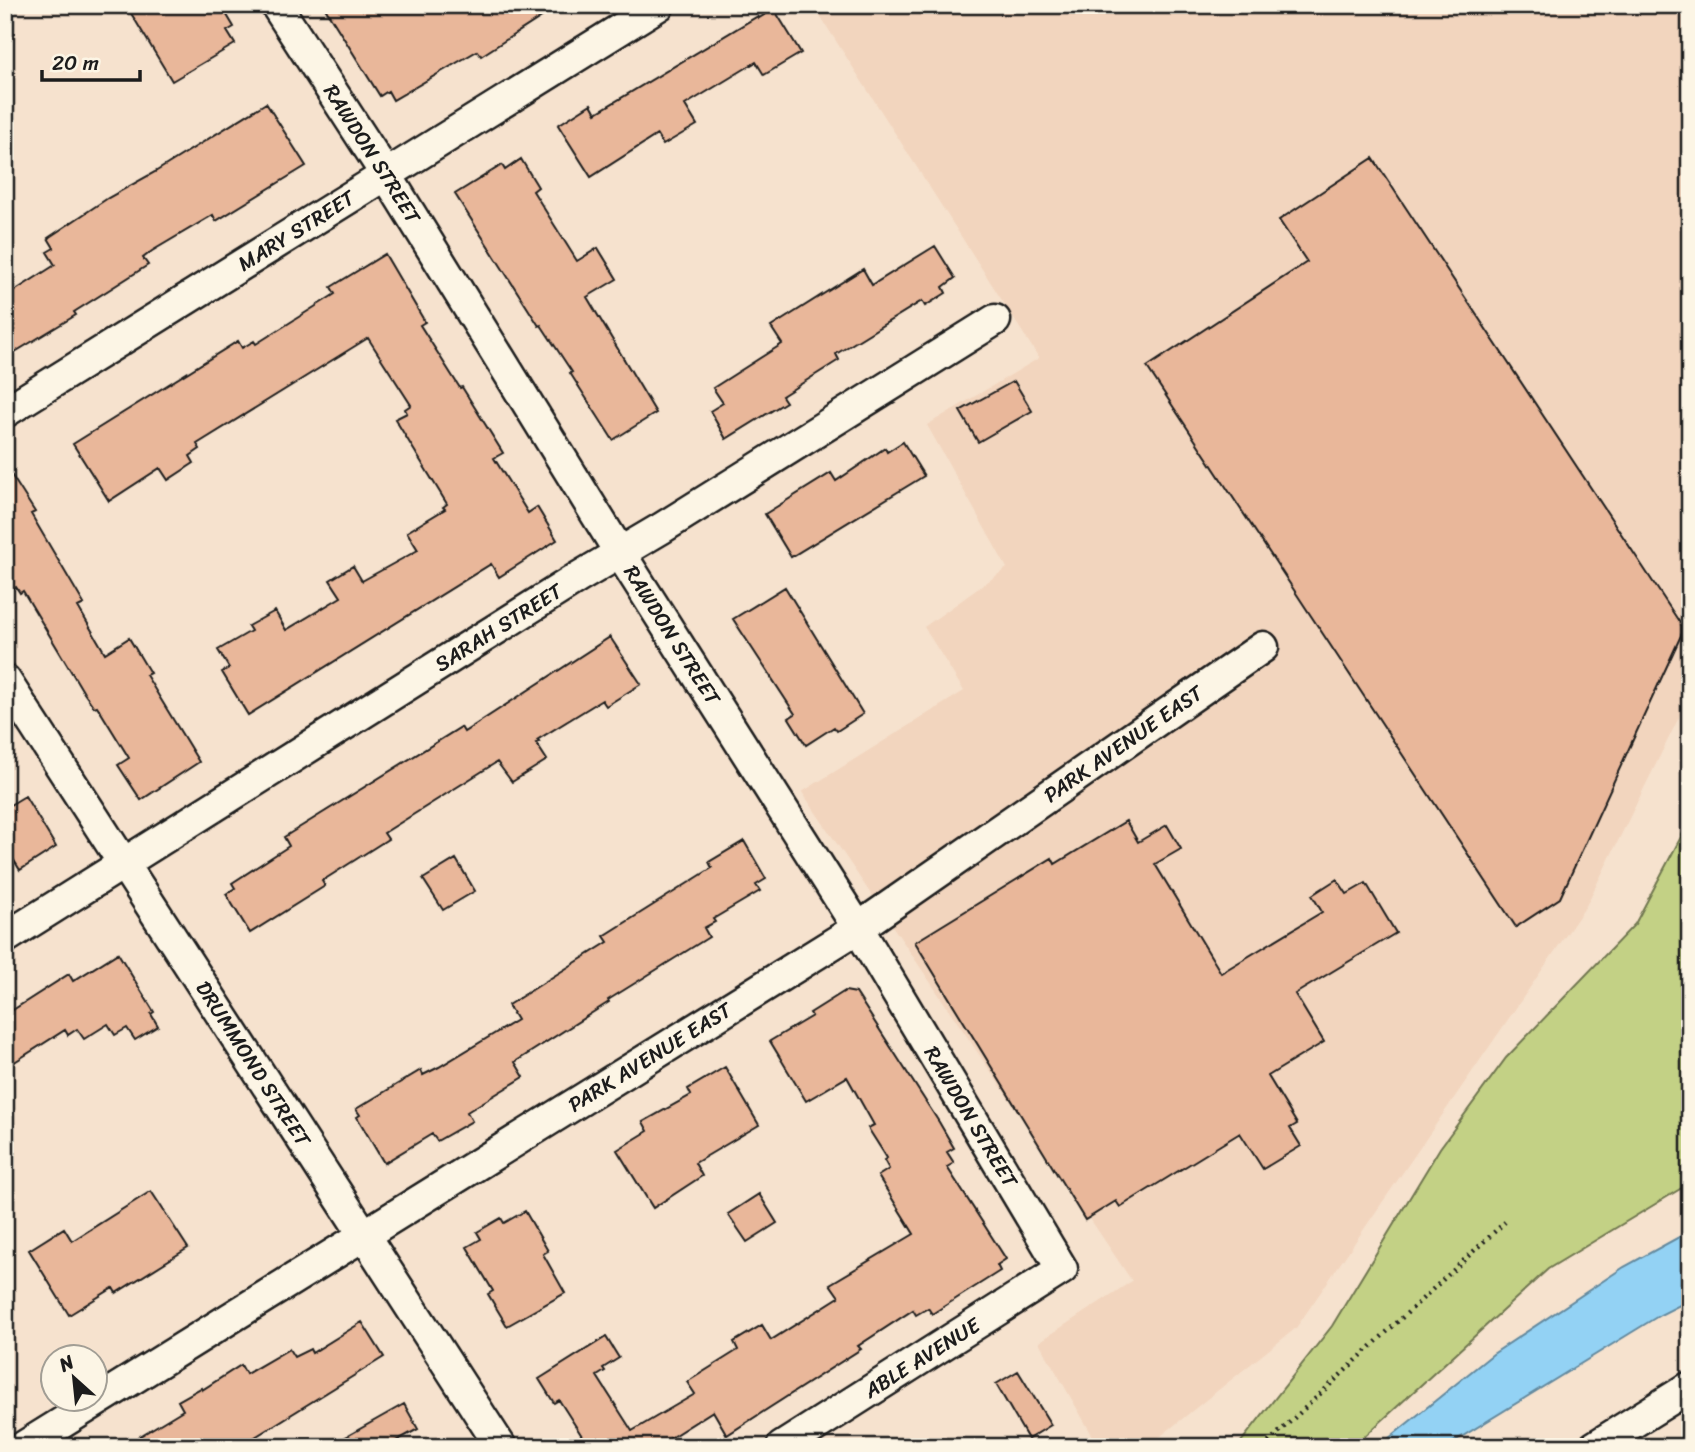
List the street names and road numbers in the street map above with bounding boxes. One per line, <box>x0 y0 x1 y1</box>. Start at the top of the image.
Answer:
street label: RAWDON STREET <box>313 76 432 233</box>
street label: MARY STREET <box>230 179 364 282</box>
street label: RAWDON STREET <box>613 557 732 714</box>
street label: SARAH STREET <box>427 572 571 682</box>
street label: PARK AVENUE EAST <box>1035 674 1212 813</box>
street label: DRUMMOND STREET <box>185 973 322 1156</box>
street label: PARK AVENUE EAST <box>560 991 741 1123</box>
street label: RAWDON STREET <box>913 1038 1029 1197</box>
street label: ABLE AVENUE <box>855 1306 989 1410</box>

